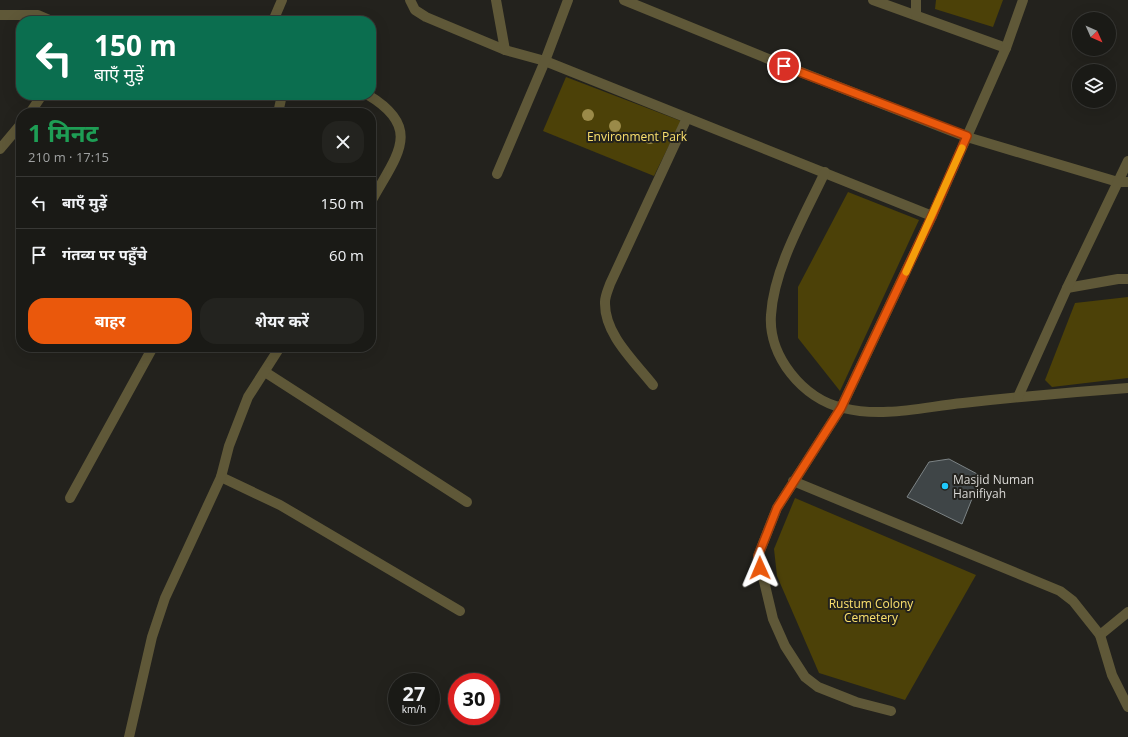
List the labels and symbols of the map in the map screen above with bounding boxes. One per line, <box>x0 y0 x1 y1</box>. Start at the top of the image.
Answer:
north arrow <box>1072 12 1116 56</box>
pin <box>767 49 801 83</box>
park label: Environment Park <box>587 128 688 145</box>
place label: Masjid Numan Hanifiyah <box>953 471 1034 502</box>
marker: Masjid Numan Hanifiyah <box>940 481 950 491</box>
position arrow <box>739 547 781 589</box>
park label: Rustum Colony Cemetery <box>829 595 914 626</box>
speed limit sign: 30 <box>448 673 500 725</box>

